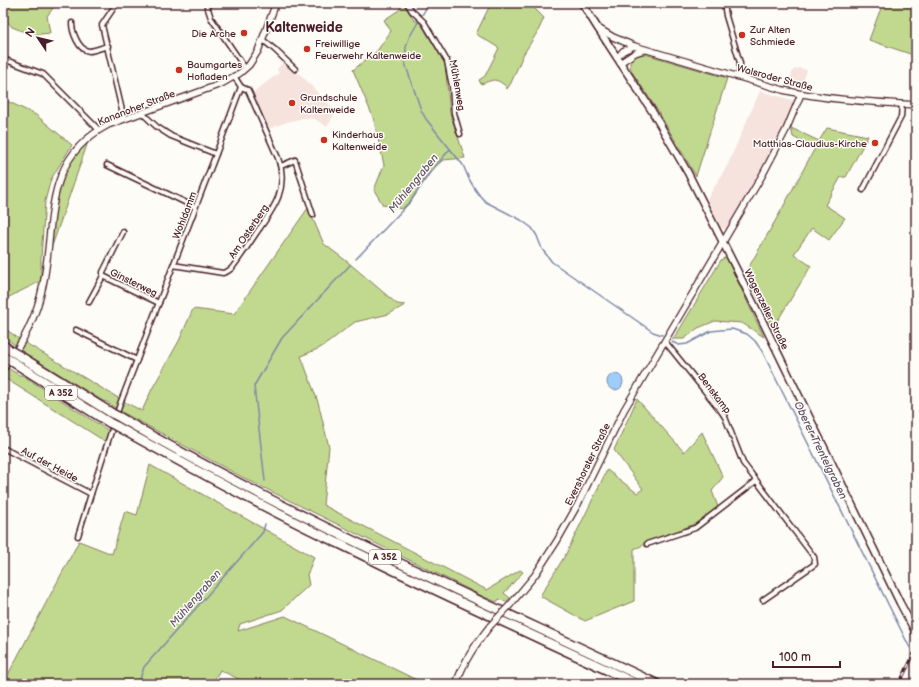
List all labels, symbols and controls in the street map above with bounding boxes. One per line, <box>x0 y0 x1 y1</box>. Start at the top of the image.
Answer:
north arrow <box>18 18 58 58</box>
district label: Kaltenweide <box>265 19 343 36</box>
place label: Zur Alten Schmiede <box>749 24 795 48</box>
text: N <box>23 25 38 40</box>
place label: Die Arche <box>191 28 236 40</box>
marker: Die Arche <box>239 28 249 38</box>
marker: Zur Alten Schmiede <box>737 30 747 40</box>
place label: Freiwillige Feuerwehr Kaltenweide <box>315 38 421 62</box>
marker: Freiwillige Feuerwehr Kaltenweide <box>302 44 312 54</box>
place label: Baumgartes Hofladen <box>187 59 242 83</box>
street label: Mühlenweg <box>447 59 467 112</box>
street label: Walsroder Straße <box>736 62 814 94</box>
marker: Baumgartes Hofladen <box>174 65 184 75</box>
street label: Kananoher Straße <box>96 88 177 128</box>
place label: Grundschule Kaltenweide <box>300 92 358 116</box>
marker: Grundschule Kaltenweide <box>287 98 297 108</box>
place label: Kinderhaus Kaltenweide <box>332 129 387 153</box>
marker: Kinderhaus Kaltenweide <box>319 135 329 145</box>
place label: Matthias-Claudius-Kirche <box>753 138 867 150</box>
marker: Matthias-Claudius-Kirche <box>870 138 880 148</box>
water label: Mühlengraben <box>386 151 441 215</box>
street label: Wohldamm <box>170 190 199 241</box>
street label: Am Osterberg <box>226 202 271 261</box>
street label: Ginsterweg <box>108 266 159 300</box>
street label: Wagenzeller Straße <box>741 267 791 352</box>
street label: Benskamp <box>695 371 734 416</box>
road number: A 352 <box>45 386 77 400</box>
water label: Oberer Trentelgraben <box>791 399 850 501</box>
street label: Evershorster Straße <box>563 421 613 508</box>
street label: Auf der Heide <box>19 445 80 485</box>
road number: A 352 <box>369 550 401 564</box>
water label: Mühlengraben <box>167 567 224 630</box>
scale bar <box>773 643 840 669</box>
text: 100 m <box>779 650 811 665</box>

